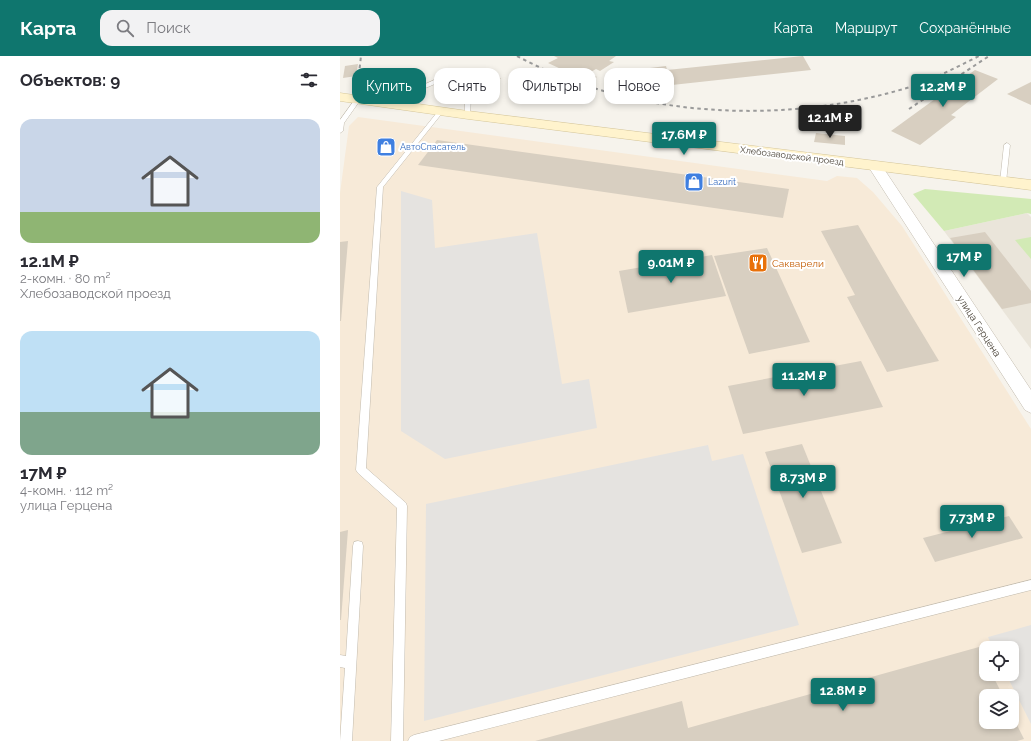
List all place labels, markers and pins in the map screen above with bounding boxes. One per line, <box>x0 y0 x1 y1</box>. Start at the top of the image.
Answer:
pin: 12.2M ₽ <box>906 74 980 108</box>
pin: 12.1M ₽ <box>793 105 867 139</box>
pin: 17.6M ₽ <box>647 122 721 156</box>
shop icon: АвтоСпасатель <box>375 136 397 158</box>
place label: АвтоСпасатель <box>400 142 466 152</box>
shop icon: Lazurit <box>683 171 705 193</box>
place label: Lazurit <box>708 177 736 187</box>
pin: 17M ₽ <box>936 244 992 278</box>
pin: 9.01M ₽ <box>634 250 708 284</box>
restaurant icon: Сакварели <box>747 252 769 274</box>
place label: Сакварели <box>772 258 824 269</box>
pin: 11.2M ₽ <box>767 363 841 397</box>
pin: 8.73M ₽ <box>766 465 840 499</box>
pin: 7.73M ₽ <box>935 505 1009 539</box>
pin: 12.8M ₽ <box>806 678 880 712</box>

